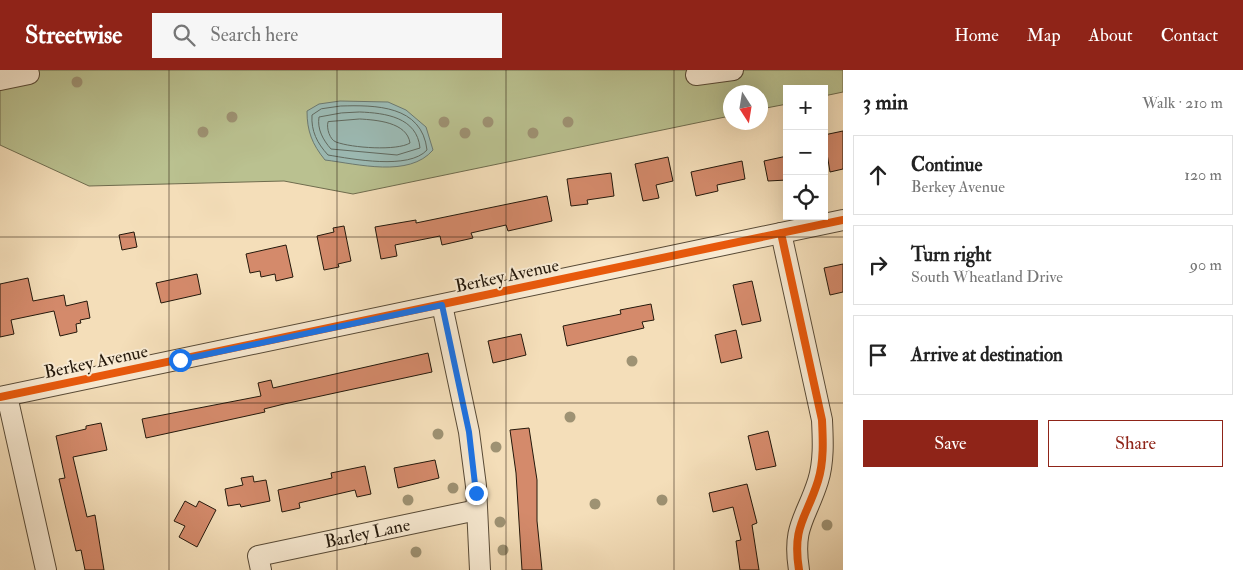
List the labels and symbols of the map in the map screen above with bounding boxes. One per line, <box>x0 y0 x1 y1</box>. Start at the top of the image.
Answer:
north arrow <box>723 85 768 130</box>
street label: Berkey Avenue <box>453 254 562 298</box>
street label: Berkey Avenue <box>42 340 151 384</box>
route start <box>169 349 192 372</box>
route end <box>465 482 488 505</box>
street label: Barley Lane <box>322 513 413 553</box>

